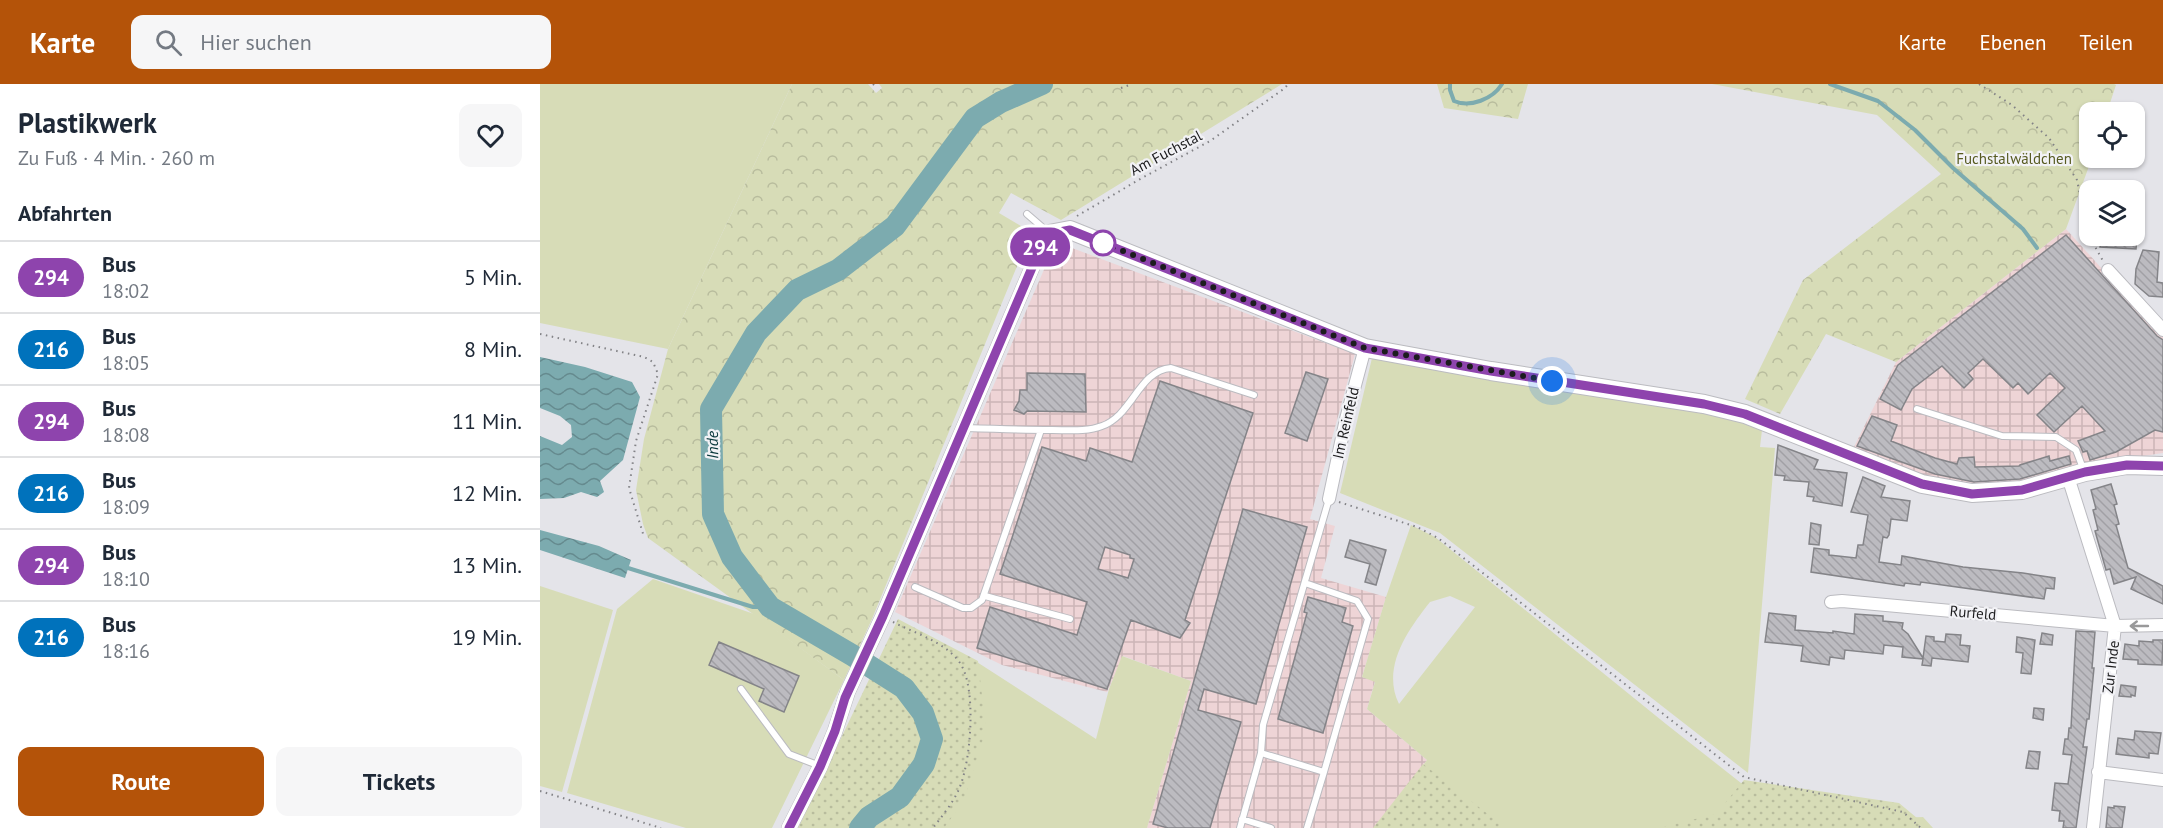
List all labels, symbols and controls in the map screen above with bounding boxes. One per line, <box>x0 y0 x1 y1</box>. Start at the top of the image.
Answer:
search box <box>131 15 551 69</box>
text: Karte <box>30 24 95 61</box>
icon: search <box>152 26 185 59</box>
text: Hier suchen <box>200 28 312 56</box>
text: Karte <box>1899 29 1947 56</box>
text: Ebenen <box>1980 29 2046 56</box>
text: Teilen <box>2079 29 2133 56</box>
map controls <box>2079 102 2145 246</box>
button: locate <box>2079 102 2145 168</box>
text: Plastikwerk <box>18 104 157 141</box>
button: heart <box>459 104 522 167</box>
street label: Am Fuchstal <box>1126 125 1206 179</box>
text: Zu Fuß · 4 Min. · 260 m <box>18 145 215 171</box>
park label: Fuchstalwäldchen <box>1956 149 2072 168</box>
button: layers <box>2079 180 2145 246</box>
text: Abfahrten <box>18 199 112 227</box>
line badge: 294 <box>1006 228 1074 266</box>
unlabelled marker <box>1090 230 1116 256</box>
text: 294 <box>1022 234 1058 261</box>
text: Bus <box>102 250 136 278</box>
text: 5 Min. <box>464 263 522 291</box>
text: 294 <box>33 264 69 291</box>
text: 18:02 <box>102 278 150 304</box>
text: Bus <box>102 322 136 350</box>
text: 8 Min. <box>464 335 522 363</box>
text: 216 <box>33 336 69 363</box>
text: 18:05 <box>102 350 150 376</box>
your location <box>1537 366 1567 396</box>
street label: Im Reinfeld <box>1328 385 1363 461</box>
text: Bus <box>102 394 136 422</box>
text: 11 Min. <box>452 407 522 435</box>
text: 294 <box>33 408 69 435</box>
text: 18:08 <box>102 422 150 448</box>
water label: Inde <box>702 430 722 459</box>
text: Bus <box>102 466 136 494</box>
text: 12 Min. <box>452 479 522 507</box>
text: 216 <box>33 480 69 507</box>
text: 18:09 <box>102 494 150 520</box>
text: Bus <box>102 538 136 566</box>
text: 13 Min. <box>452 551 522 579</box>
text: 294 <box>33 552 69 579</box>
text: 18:10 <box>102 566 150 592</box>
street label: Rurfeld <box>1949 601 1997 624</box>
text: Bus <box>102 610 136 638</box>
one-way arrow <box>2130 620 2150 632</box>
text: 19 Min. <box>452 623 522 651</box>
text: 216 <box>33 624 69 651</box>
text: 18:16 <box>102 638 150 664</box>
street label: Zur Inde <box>2098 639 2123 695</box>
button: Route <box>18 747 264 816</box>
button: Tickets <box>276 747 522 816</box>

